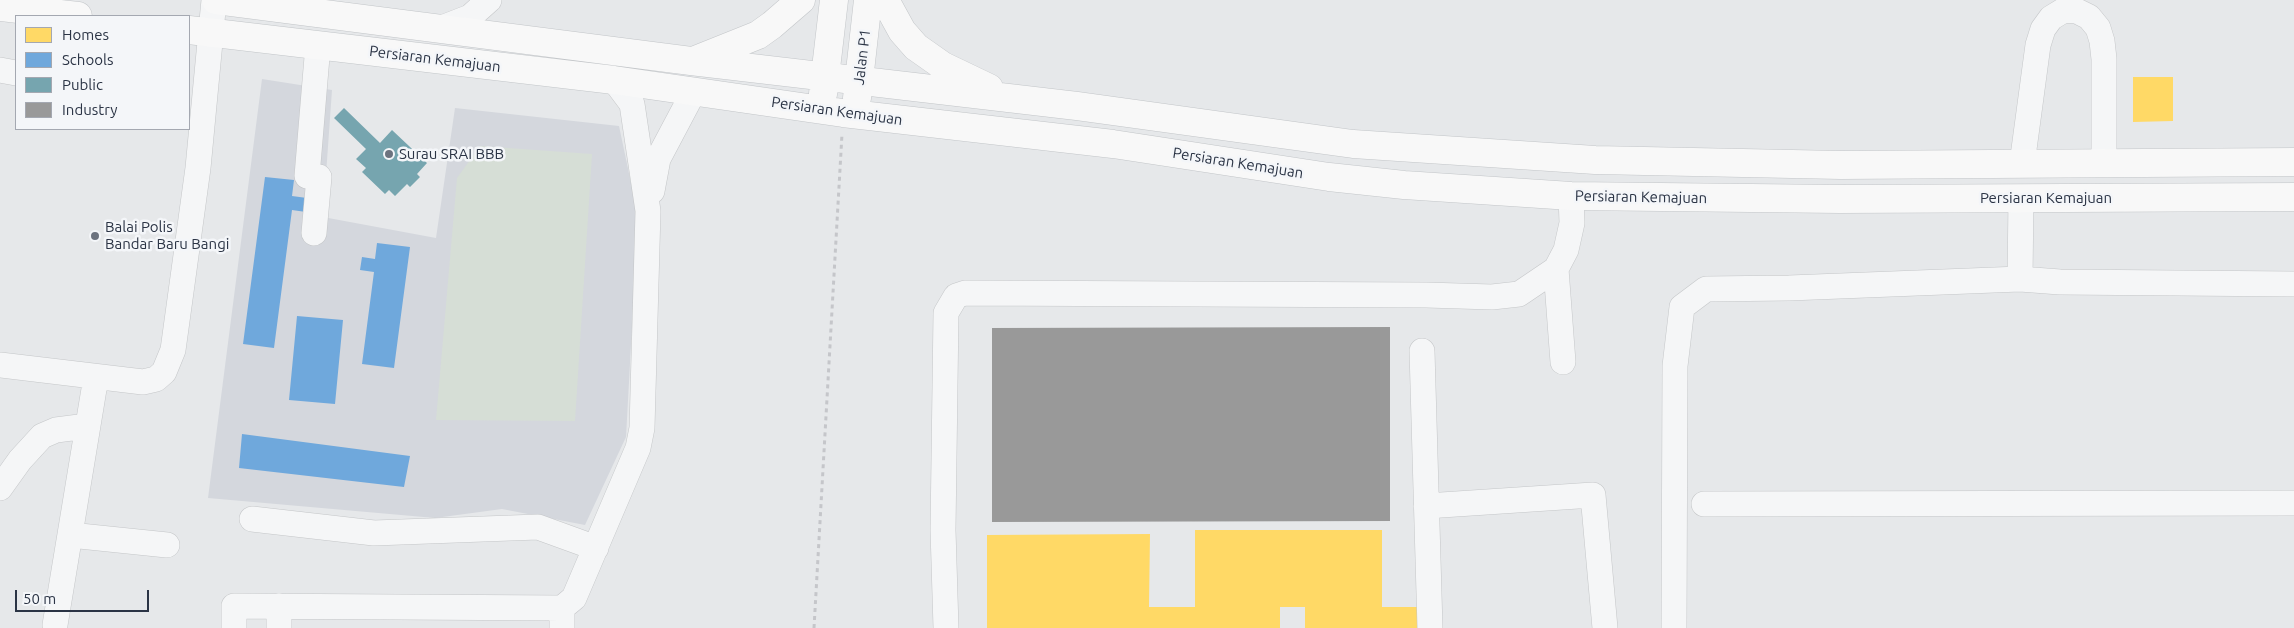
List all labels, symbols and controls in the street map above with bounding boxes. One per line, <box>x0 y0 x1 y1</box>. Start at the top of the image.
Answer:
legend <box>15 15 190 130</box>
text: Homes <box>62 26 109 43</box>
street label: Jalan P1 <box>850 28 874 86</box>
street label: Persiaran Kemajuan <box>368 42 502 76</box>
text: Schools <box>62 51 113 68</box>
text: Public <box>62 76 103 93</box>
street label: Persiaran Kemajuan <box>770 93 904 129</box>
text: Industry <box>62 101 117 118</box>
street label: Persiaran Kemajuan <box>1171 144 1305 182</box>
place label: Surau SRAI BBB <box>399 145 504 163</box>
marker: Surau SRAI BBB <box>383 148 395 160</box>
street label: Persiaran Kemajuan <box>1575 187 1707 207</box>
street label: Persiaran Kemajuan <box>1980 189 2112 207</box>
place label: Balai Polis Bandar Baru Bangi <box>105 218 229 253</box>
marker: Balai Polis Bandar Baru Bangi <box>89 230 101 242</box>
scale bar <box>18 580 151 612</box>
text: 50 m <box>23 590 56 607</box>

